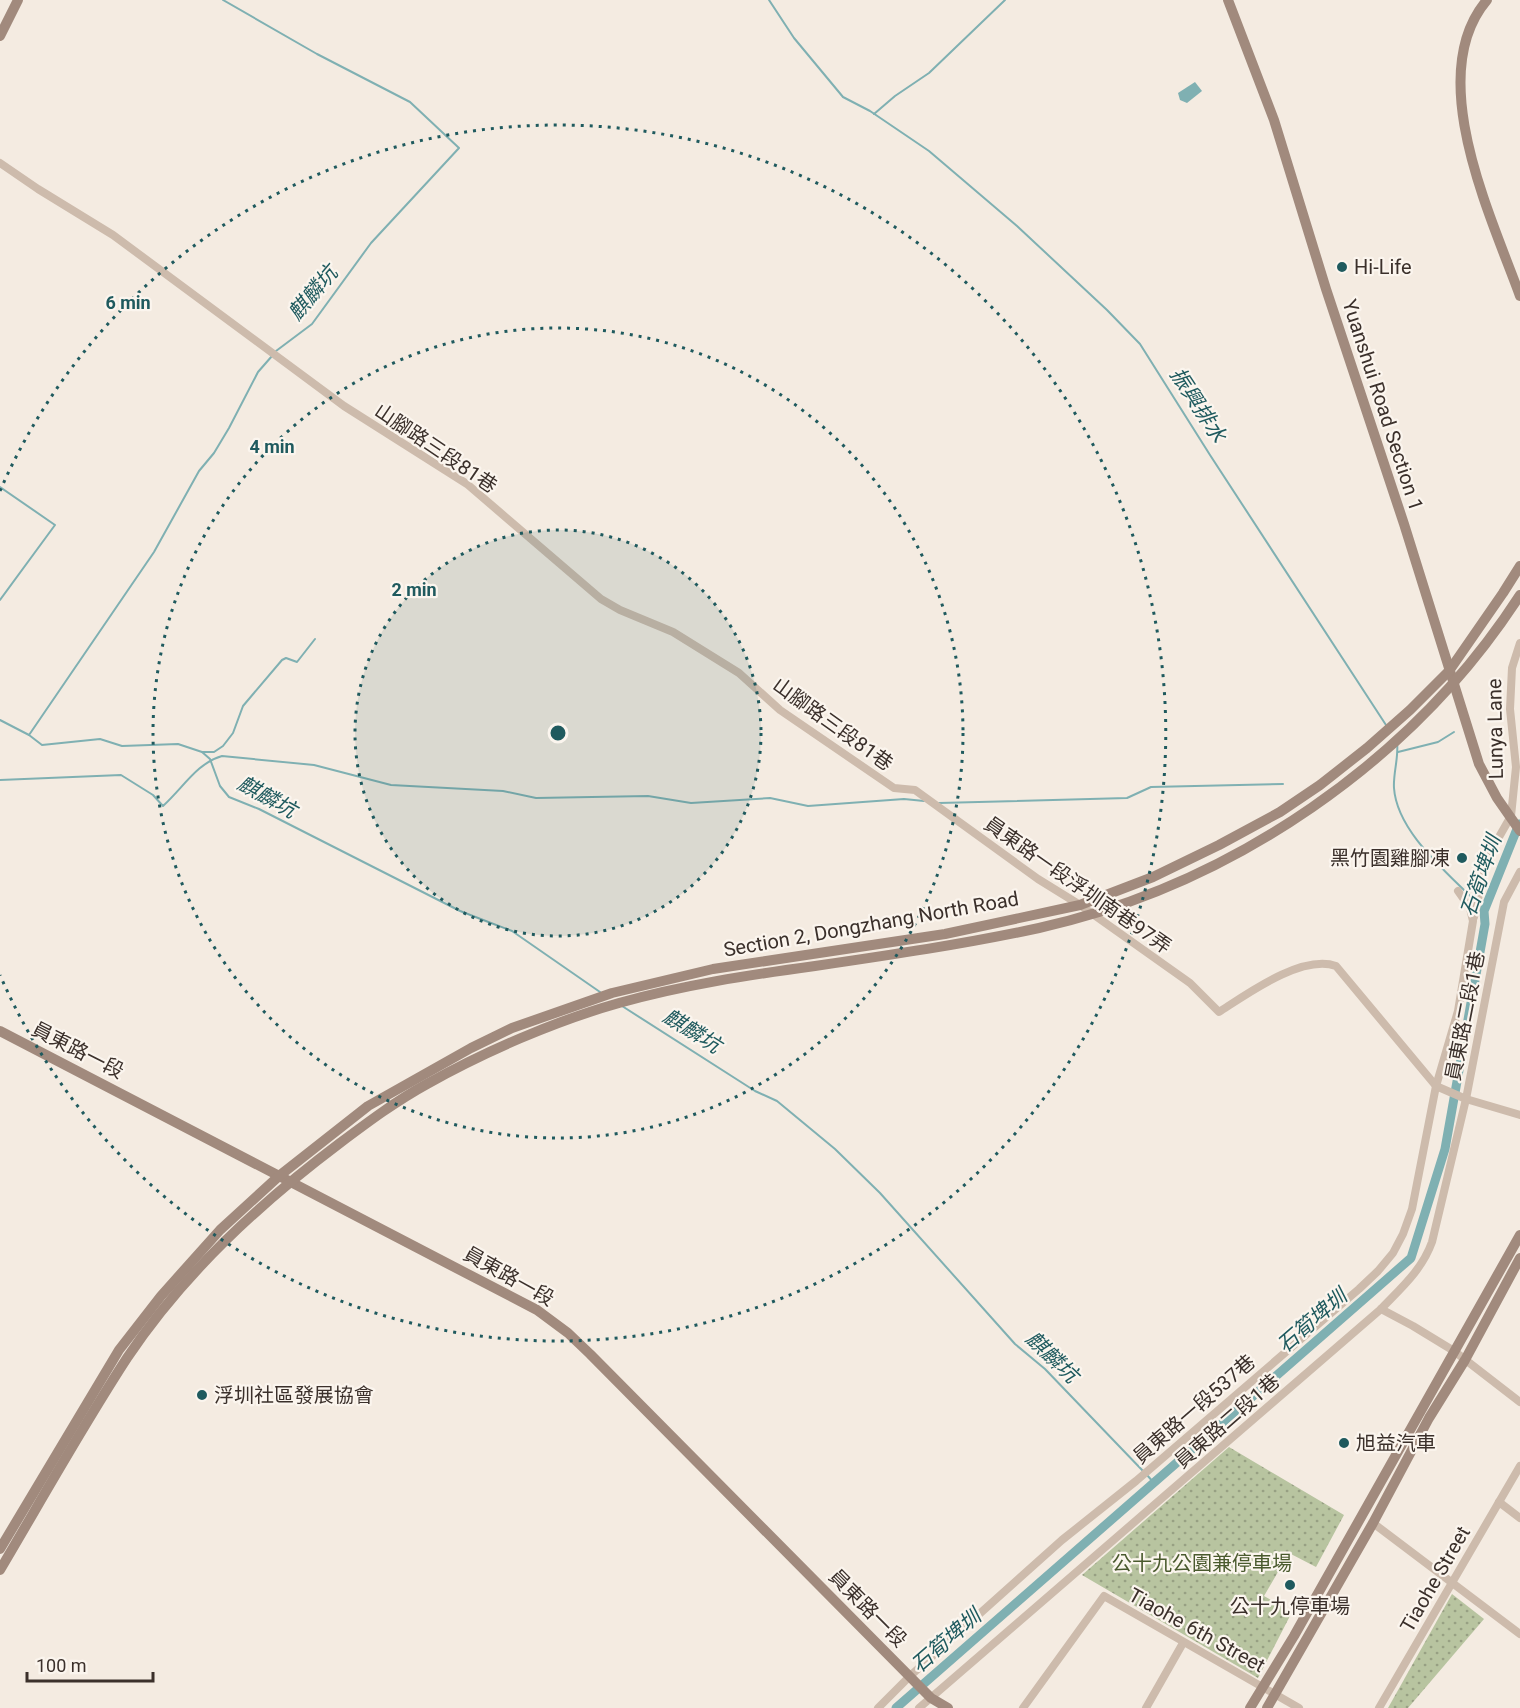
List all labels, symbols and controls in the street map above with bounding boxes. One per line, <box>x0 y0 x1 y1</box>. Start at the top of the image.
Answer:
place label: Hi-Life <box>1354 255 1412 279</box>
water label: 麒麟坑 <box>284 259 344 325</box>
marker: Hi-Life <box>1335 260 1349 274</box>
text: 6 min <box>105 292 151 313</box>
street label: Yuanshui Road Section 1 <box>1337 296 1429 514</box>
water label: 振興排水 <box>1165 363 1231 448</box>
street label: 山腳路三段81巷 <box>370 398 502 498</box>
text: 4 min <box>249 436 295 457</box>
text: 2 min <box>391 579 437 600</box>
street label: 山腳路三段81巷 <box>768 672 898 776</box>
street label: Lunya Lane <box>1482 678 1508 780</box>
centre of rings <box>548 723 568 743</box>
water label: 麒麟坑 <box>234 771 303 824</box>
street label: 員東路一段浮圳南巷97弄 <box>980 811 1176 959</box>
water label: 石筍埤圳 <box>1456 830 1507 920</box>
place label: 黑竹園雞腳凍 <box>1330 846 1450 870</box>
marker: 黑竹園雞腳凍 <box>1455 851 1469 865</box>
street label: Section 2, Dongzhang North Road <box>722 886 1020 962</box>
street label: 員東路二段1巷 <box>1441 949 1489 1083</box>
water label: 麒麟坑 <box>659 1004 728 1059</box>
street label: 員東路一段 <box>28 1017 128 1083</box>
street label: 員東路一段 <box>459 1241 559 1311</box>
water label: 石筍埤圳 <box>1272 1282 1354 1358</box>
water label: 麒麟坑 <box>1021 1326 1085 1390</box>
street label: 員東路一段537巷 <box>1128 1350 1260 1468</box>
street label: 員東路二段1巷 <box>1170 1369 1284 1473</box>
place label: 浮圳社區發展協會 <box>214 1383 374 1407</box>
marker: 浮圳社區發展協會 <box>195 1388 209 1402</box>
place label: 旭益汽車 <box>1356 1431 1436 1455</box>
marker: 旭益汽車 <box>1337 1436 1351 1450</box>
street label: Tiaohe Street <box>1395 1522 1475 1636</box>
park label: 公十九公園兼停車場 <box>1112 1551 1292 1575</box>
street label: 員東路一段 <box>824 1564 912 1652</box>
marker: 公十九停車場 <box>1283 1578 1297 1592</box>
street label: Tiaohe 6th Street <box>1125 1583 1269 1677</box>
place label: 公十九停車場 <box>1230 1594 1350 1618</box>
water label: 石筍埤圳 <box>906 1602 988 1678</box>
scale bar <box>27 1645 153 1683</box>
text: 100 m <box>36 1655 87 1676</box>

